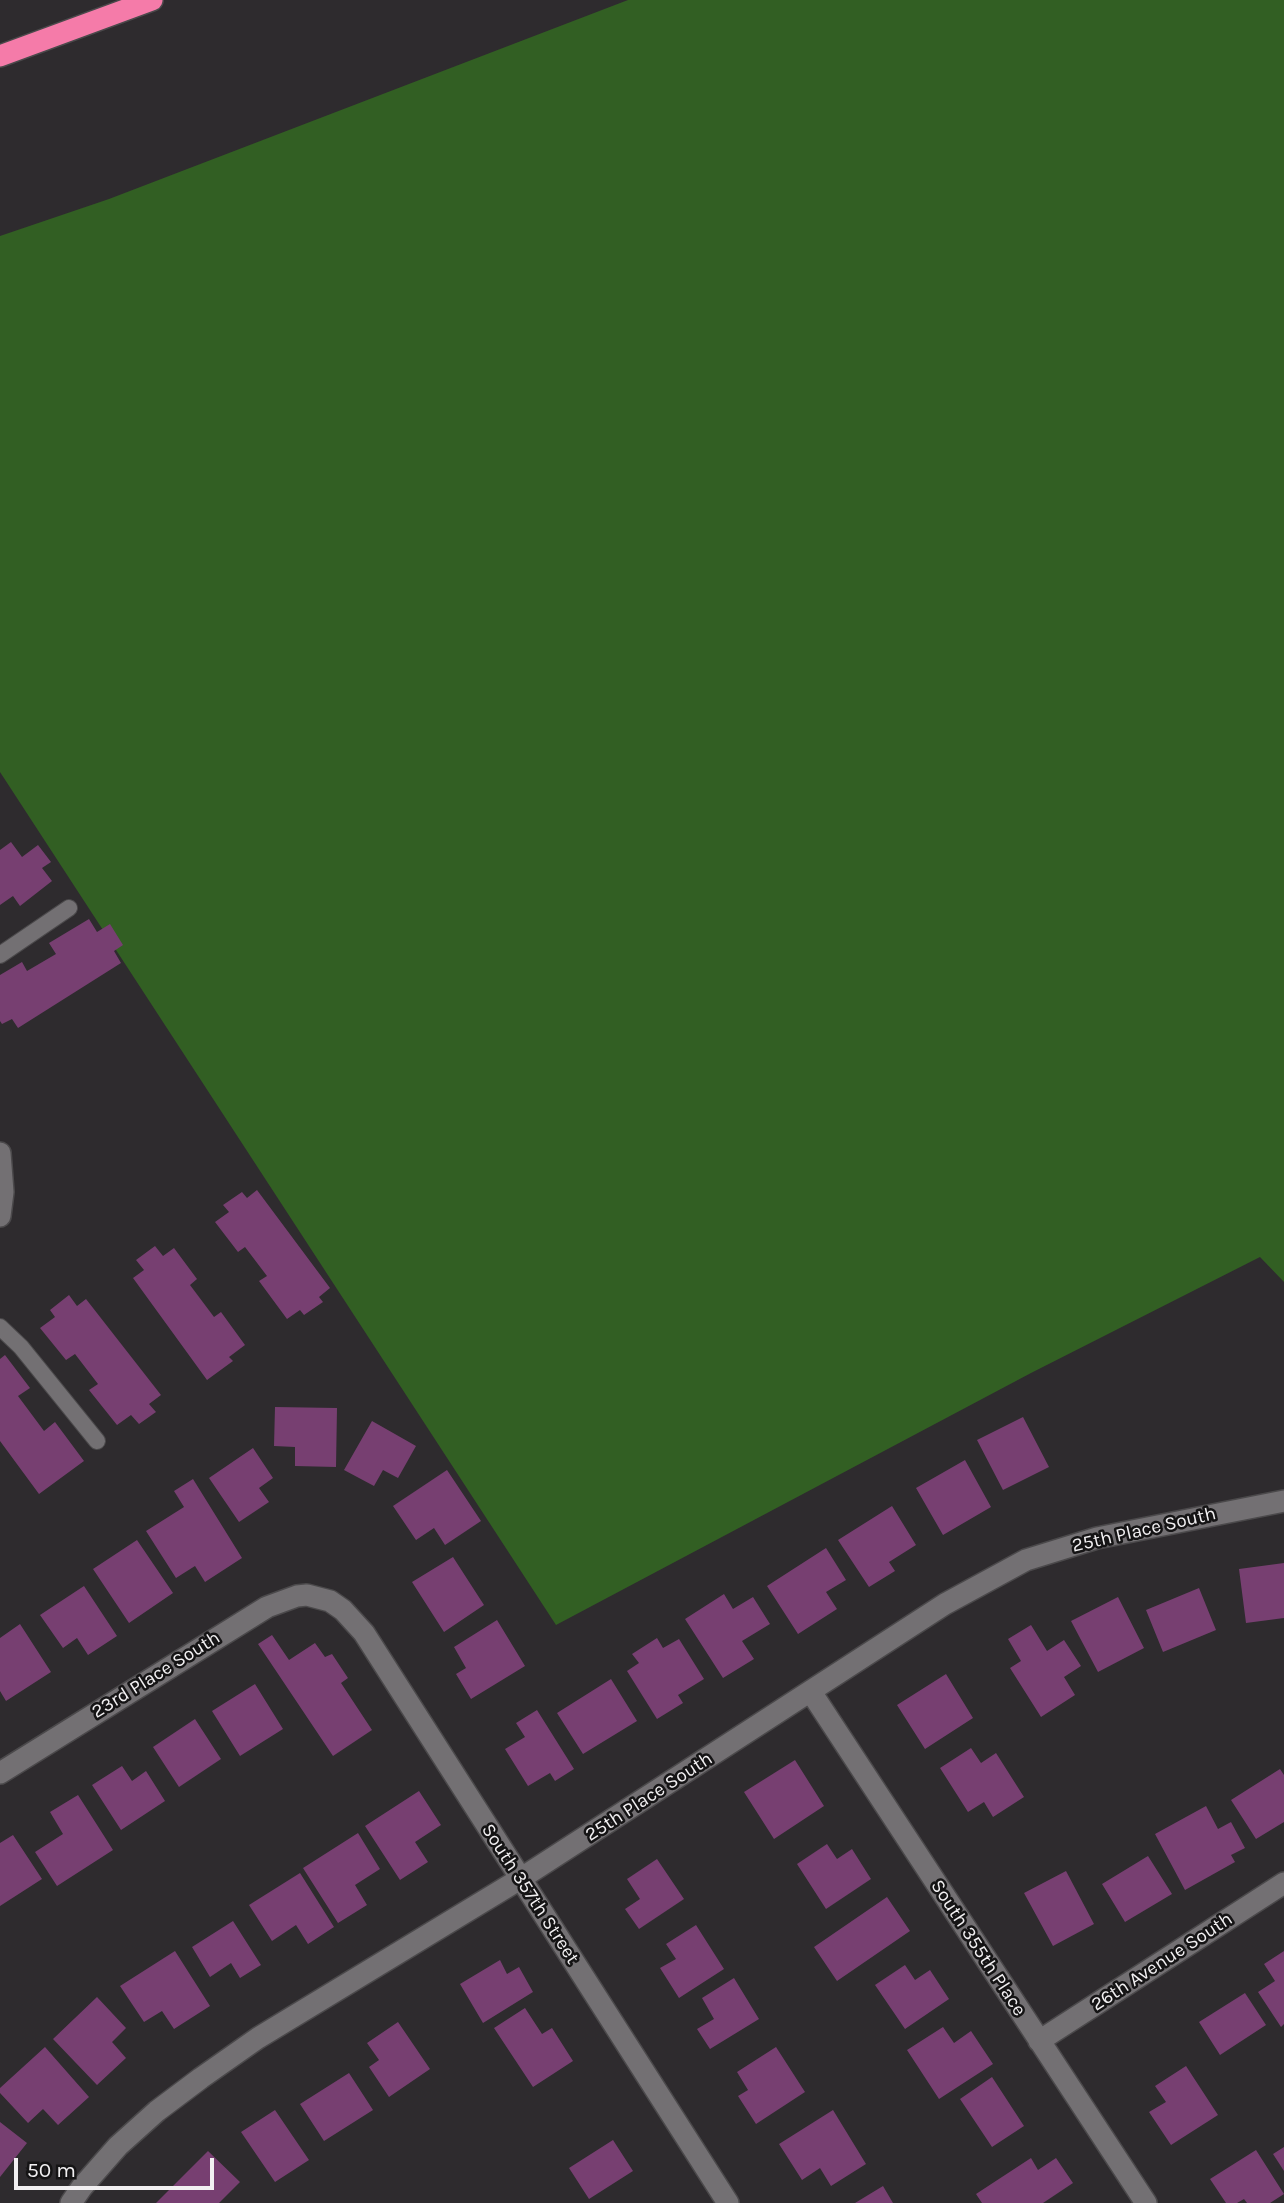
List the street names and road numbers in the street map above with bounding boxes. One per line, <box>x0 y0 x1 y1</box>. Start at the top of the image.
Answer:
street label: 25th Place South <box>1070 1502 1218 1558</box>
street label: 23rd Place South <box>88 1626 224 1724</box>
street label: 25th Place South <box>581 1747 717 1847</box>
street label: South 357th Street <box>476 1820 584 1968</box>
street label: South 355th Place <box>925 1875 1031 2021</box>
street label: 26th Avenue South <box>1087 1908 1237 2016</box>

